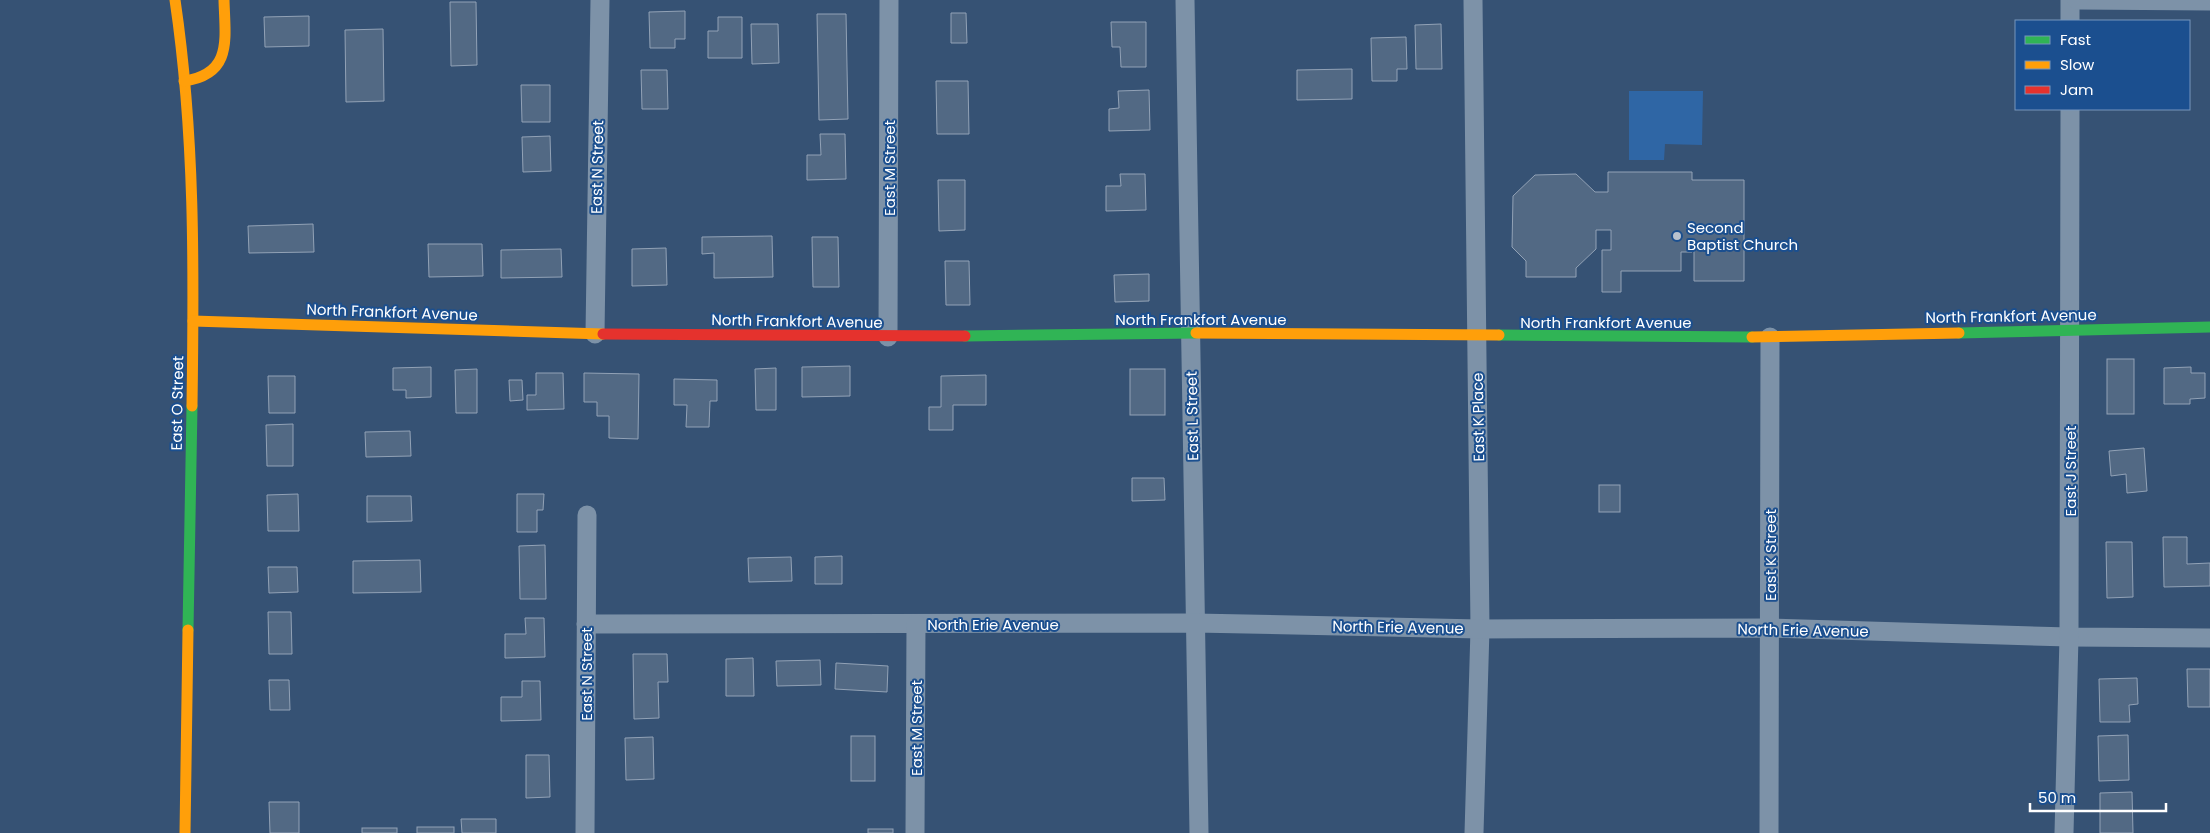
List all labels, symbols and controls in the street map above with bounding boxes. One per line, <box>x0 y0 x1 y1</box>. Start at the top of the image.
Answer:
legend <box>2015 20 2190 110</box>
text: Fast <box>2060 29 2091 50</box>
text: Slow <box>2060 54 2095 75</box>
text: Jam <box>2060 79 2094 100</box>
street label: East N Street <box>586 120 608 214</box>
street label: East M Street <box>879 120 900 216</box>
place label: Second Baptist Church <box>1687 217 1798 255</box>
marker: Second Baptist Church <box>1671 230 1683 242</box>
street label: North Frankfort Avenue <box>306 299 478 325</box>
street label: North Frankfort Avenue <box>1925 304 2097 328</box>
street label: North Frankfort Avenue <box>711 309 883 333</box>
street label: North Frankfort Avenue <box>1115 309 1287 330</box>
street label: North Frankfort Avenue <box>1520 312 1692 333</box>
street label: East O Street <box>166 355 188 451</box>
street label: East L Street <box>1181 371 1203 461</box>
street label: East K Place <box>1467 372 1489 462</box>
street label: East J Street <box>2060 425 2081 517</box>
street label: East K Street <box>1760 509 1781 601</box>
street label: North Erie Avenue <box>927 614 1059 635</box>
street label: North Erie Avenue <box>1332 615 1464 639</box>
street label: North Erie Avenue <box>1737 618 1869 642</box>
street label: East N Street <box>576 627 597 721</box>
street label: East M Street <box>906 680 927 776</box>
scale bar <box>2030 780 2166 812</box>
text: 50 m <box>2038 787 2076 808</box>

